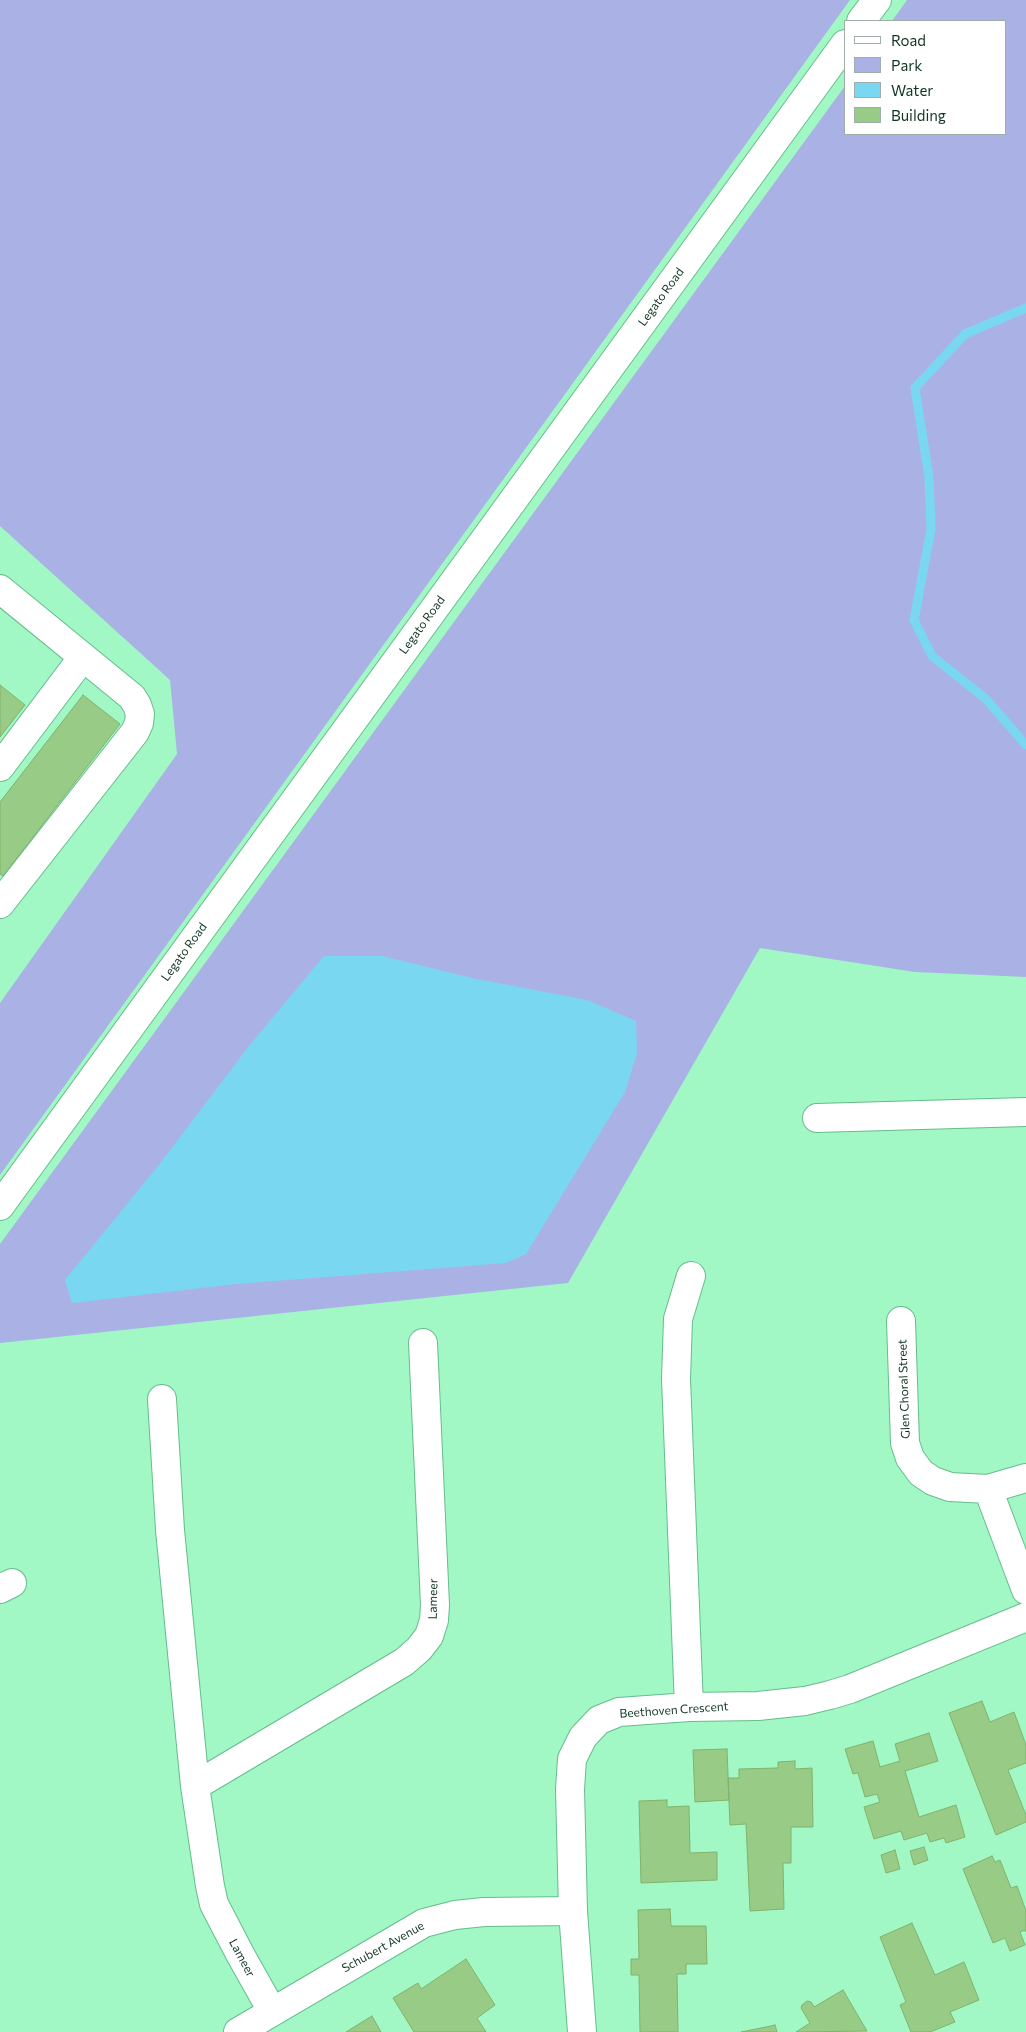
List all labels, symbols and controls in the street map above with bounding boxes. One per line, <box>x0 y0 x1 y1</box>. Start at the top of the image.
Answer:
legend <box>844 20 1006 135</box>
text: Road <box>891 31 926 49</box>
text: Park <box>891 56 922 74</box>
text: Water <box>891 81 933 99</box>
text: Building <box>891 106 946 124</box>
street label: Legato Road <box>635 265 687 329</box>
street label: Legato Road <box>396 593 448 657</box>
street label: Legato Road <box>158 920 210 984</box>
street label: Glen Choral Street <box>895 1339 913 1439</box>
street label: Lameer <box>425 1578 441 1620</box>
street label: Beethoven Crescent <box>619 1699 729 1721</box>
street label: Schubert Avenue <box>339 1918 427 1976</box>
street label: Lameer <box>226 1936 258 1980</box>

